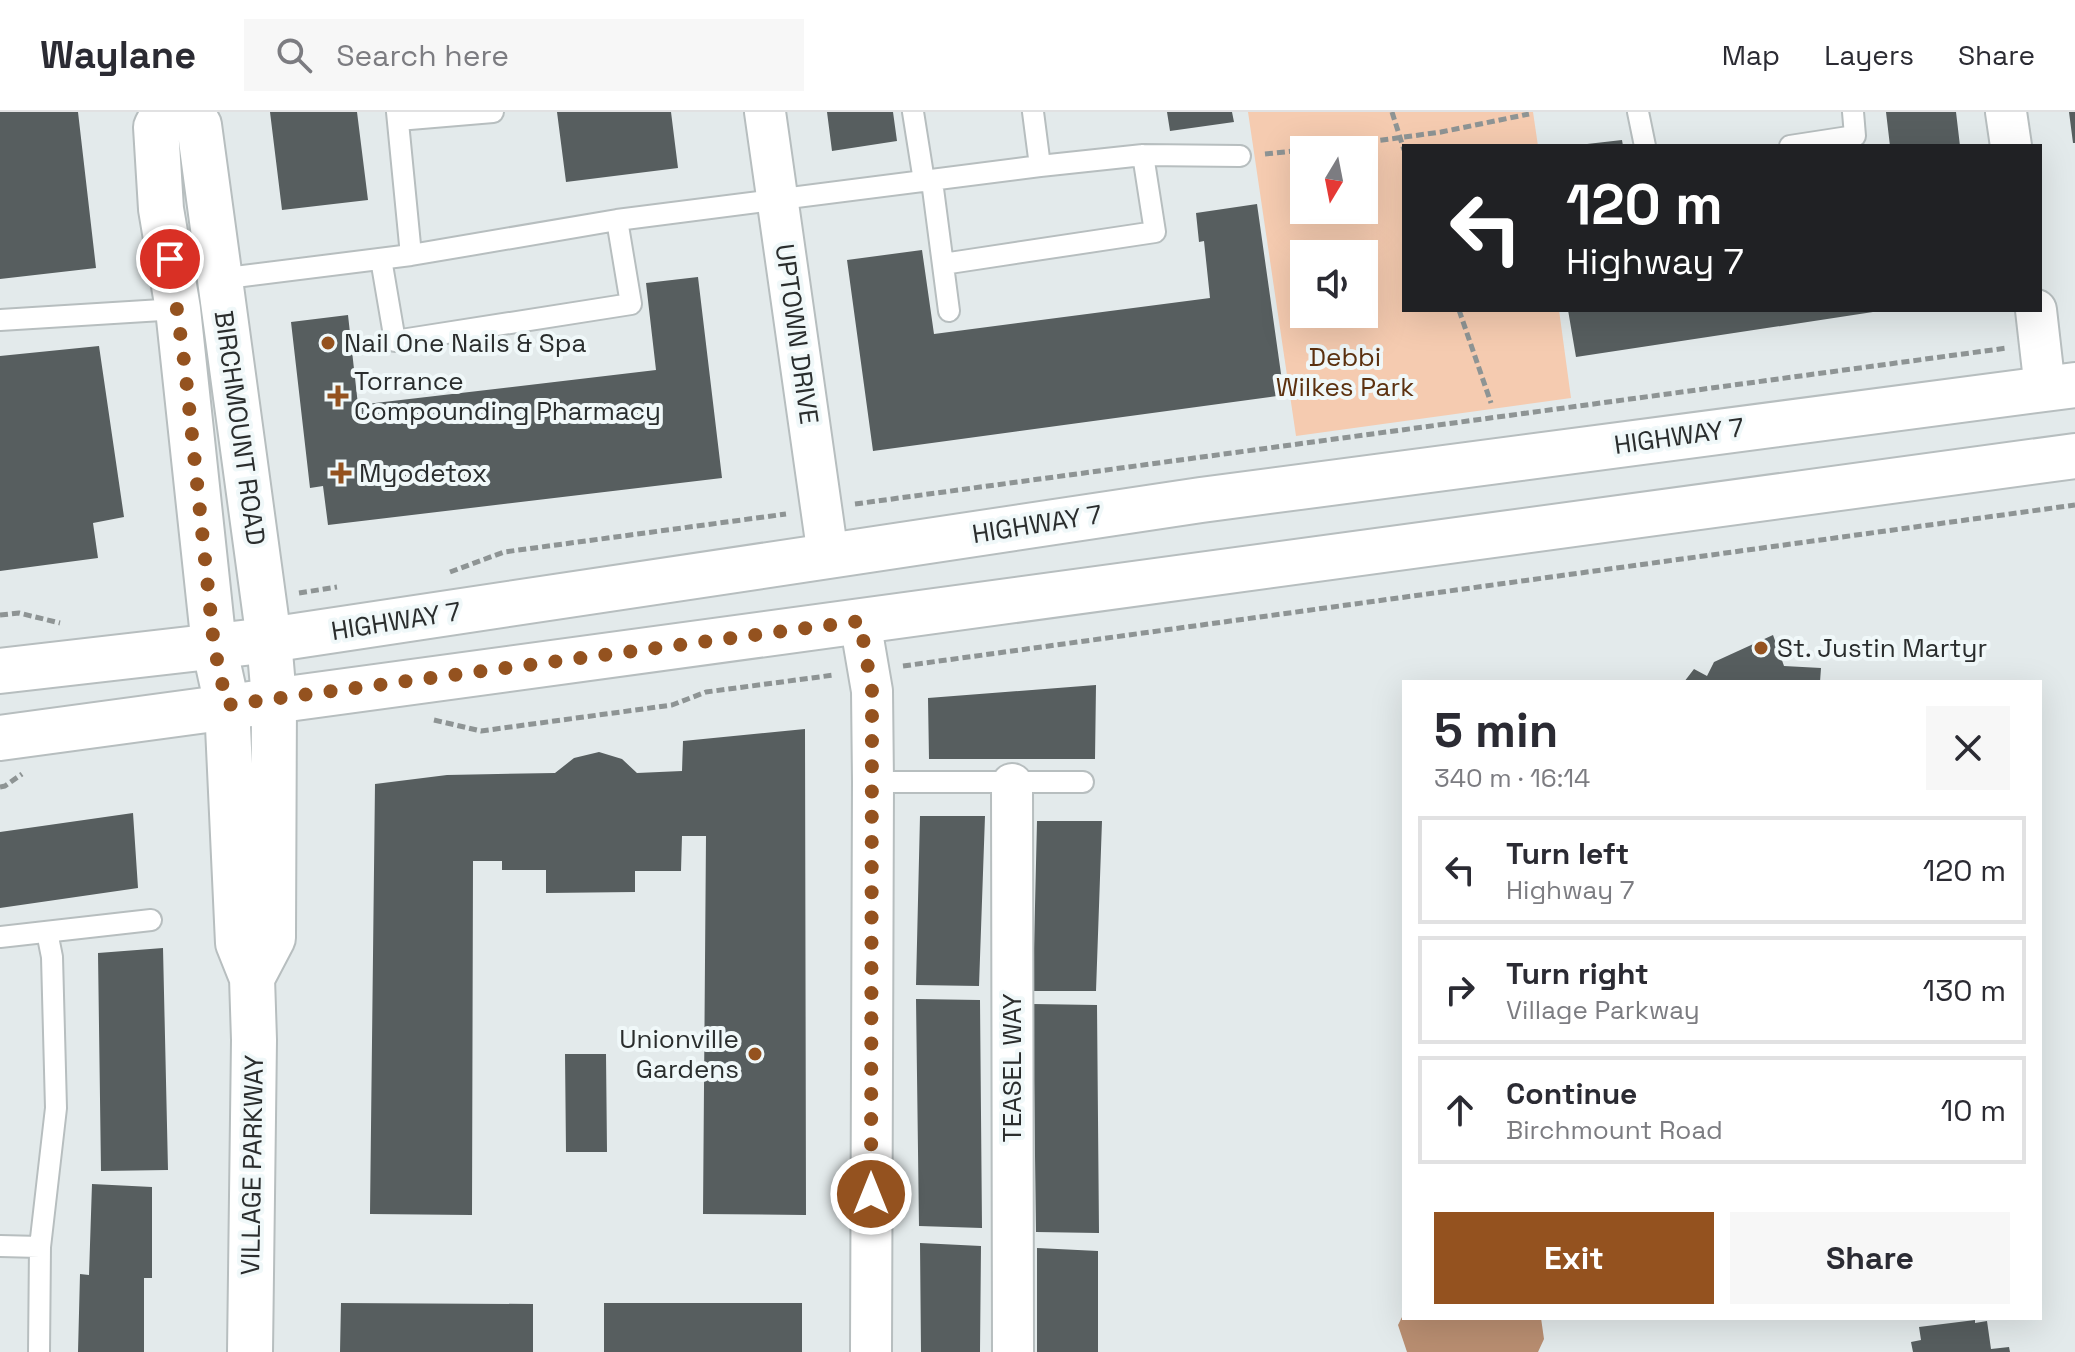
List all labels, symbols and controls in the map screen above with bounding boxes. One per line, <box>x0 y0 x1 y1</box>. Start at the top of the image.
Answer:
search box <box>244 19 804 91</box>
text: Waylane <box>40 31 196 79</box>
icon: search <box>272 33 316 77</box>
text: Search here <box>336 36 509 75</box>
text: Map <box>1722 37 1780 73</box>
text: Layers <box>1824 37 1914 73</box>
text: Share <box>1958 37 2035 73</box>
north arrow <box>1290 136 1378 224</box>
map controls <box>1290 136 1378 328</box>
text: 120 m <box>1566 169 1723 240</box>
icon: left <box>1434 176 1538 280</box>
pin <box>136 225 204 293</box>
icon: arrive <box>148 237 192 281</box>
text: Highway 7 <box>1566 239 1744 285</box>
button: sound <box>1290 240 1378 328</box>
street label: UPTOWN DRIVE <box>768 242 826 426</box>
street label: BIRCHMOUNT ROAD <box>207 308 273 548</box>
place label: Nail One Nails & Spa <box>344 326 586 360</box>
marker: Nail One Nails & Spa <box>319 334 337 352</box>
park label: Debbi Wilkes Park <box>1276 340 1414 404</box>
place label: Torrance Compounding Pharmacy <box>354 364 661 428</box>
marker: Torrance Compounding Pharmacy <box>329 387 347 405</box>
street label: HIGHWAY 7 <box>1612 410 1746 462</box>
place label: Myodetox <box>359 456 487 490</box>
marker: Myodetox <box>330 462 352 484</box>
street label: HIGHWAY 7 <box>970 497 1104 551</box>
street label: HIGHWAY 7 <box>329 594 463 648</box>
place label: St. Justin Martyr <box>1777 631 1987 665</box>
marker: St. Justin Martyr <box>1752 639 1770 657</box>
text: 5 min <box>1434 700 1558 761</box>
button: close <box>1926 706 2010 790</box>
text: 340 m · 16:14 <box>1434 761 1590 795</box>
text: Turn left <box>1506 834 1629 873</box>
icon: left <box>1438 848 1482 892</box>
text: 120 m <box>1923 851 2006 890</box>
text: Highway 7 <box>1506 873 1634 907</box>
text: Turn right <box>1506 954 1649 993</box>
icon: right <box>1438 968 1482 1012</box>
text: 130 m <box>1923 971 2006 1010</box>
street label: TEASEL WAY <box>995 993 1029 1143</box>
text: Village Parkway <box>1506 993 1700 1027</box>
place label: Unionville Gardens <box>619 1022 739 1086</box>
marker: Unionville Gardens <box>746 1045 764 1063</box>
street label: VILLAGE PARKWAY <box>233 1054 271 1276</box>
text: Continue <box>1506 1074 1637 1113</box>
icon: ahead <box>1438 1088 1482 1132</box>
text: 10 m <box>1941 1091 2006 1130</box>
text: Birchmount Road <box>1506 1113 1723 1147</box>
position arrow <box>829 1152 913 1236</box>
button: Exit <box>1434 1212 1714 1304</box>
button: Share <box>1730 1212 2010 1304</box>

